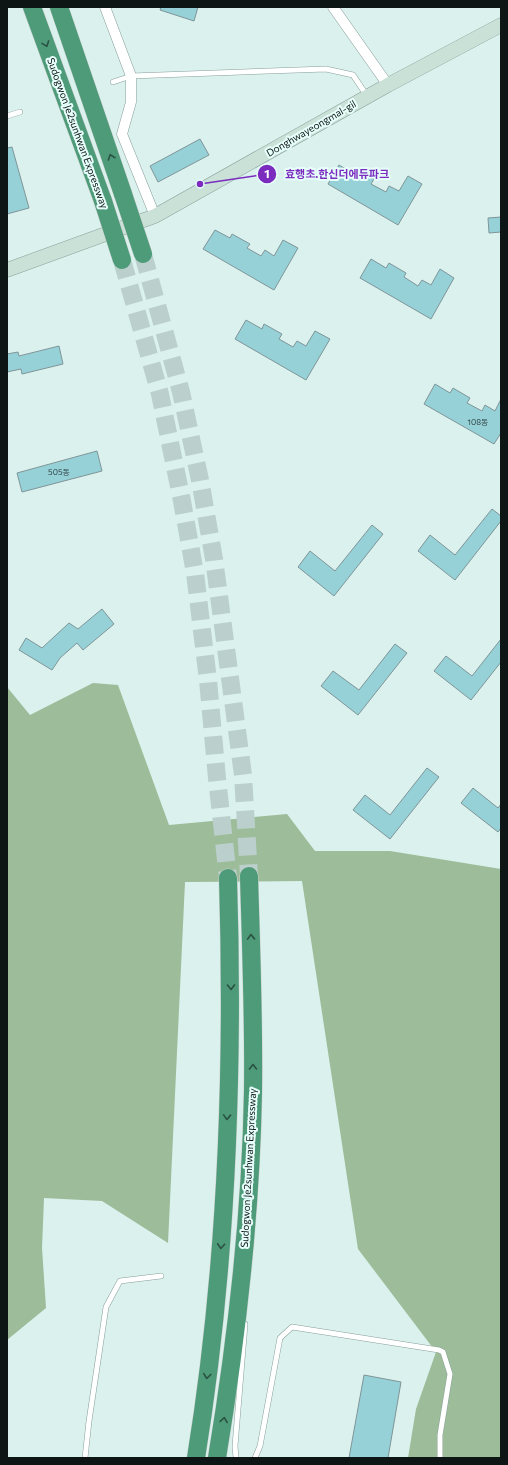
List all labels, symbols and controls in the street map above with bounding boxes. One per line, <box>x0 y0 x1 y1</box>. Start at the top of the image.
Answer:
one-way arrow <box>41 40 49 47</box>
street label: Sudogwon Je2sunhwan Expressway <box>45 56 111 210</box>
street label: Donghwayeongmal-gil <box>264 97 358 159</box>
one-way arrow <box>107 153 115 160</box>
callout: 효행초.한신더에듀파크 <box>257 163 397 186</box>
text: 1 <box>264 166 270 180</box>
text: 효행초.한신더에듀파크 <box>285 167 389 180</box>
house number: 108동 <box>468 417 488 427</box>
house number: 505동 <box>48 467 70 477</box>
one-way arrow <box>247 934 255 940</box>
one-way arrow <box>227 984 235 990</box>
one-way arrow <box>249 1064 257 1070</box>
street label: Sudogwon Je2sunhwan Expressway <box>238 1088 258 1248</box>
one-way arrow <box>223 1114 231 1120</box>
one-way arrow <box>216 1243 225 1250</box>
one-way arrow <box>203 1373 212 1379</box>
one-way arrow <box>219 1416 227 1423</box>

